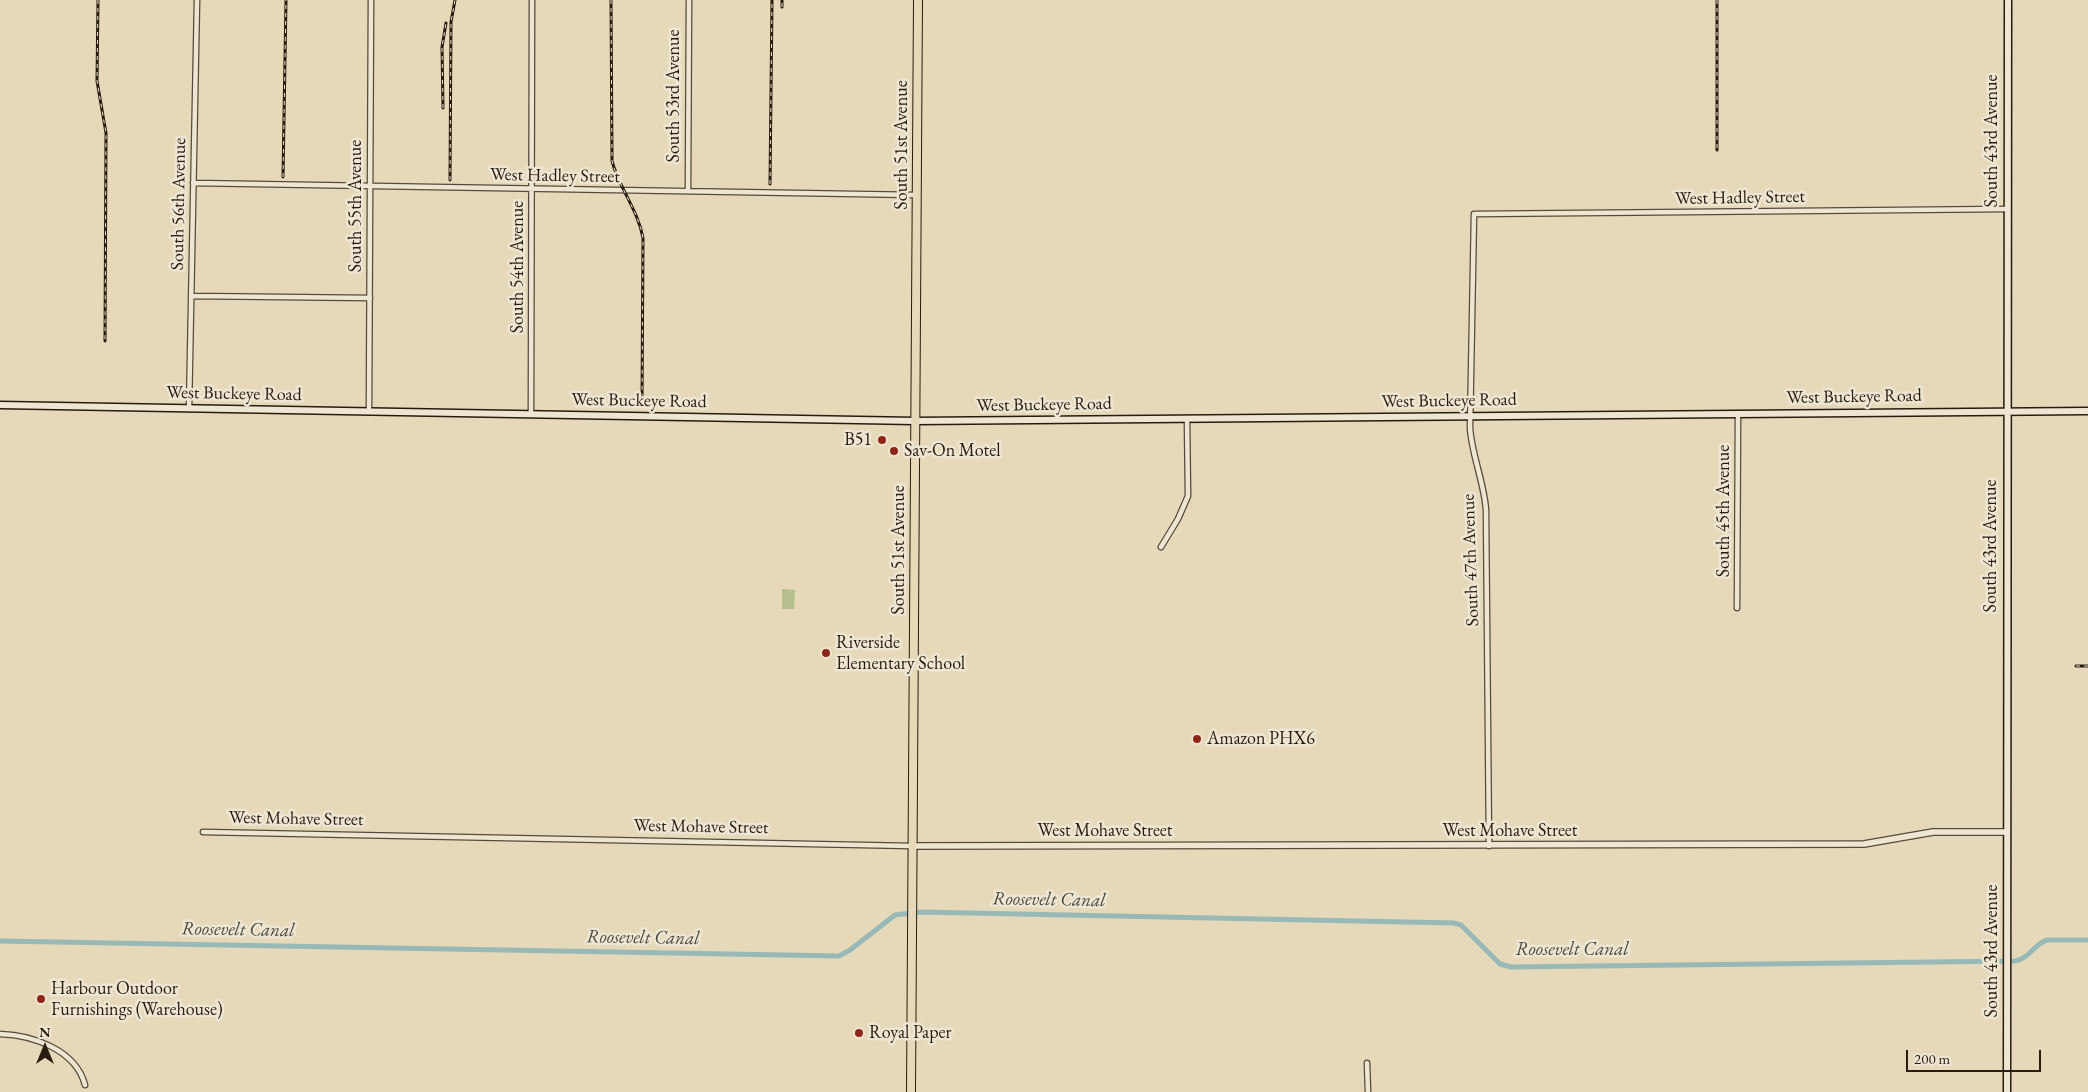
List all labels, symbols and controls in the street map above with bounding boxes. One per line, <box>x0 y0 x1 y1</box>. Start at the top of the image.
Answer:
street label: South 53rd Avenue <box>663 30 685 162</box>
street label: South 43rd Avenue <box>1981 75 2003 207</box>
street label: South 51st Avenue <box>891 80 913 210</box>
street label: South 56th Avenue <box>167 137 191 271</box>
street label: South 55th Avenue <box>345 140 367 272</box>
street label: West Hadley Street <box>490 164 620 188</box>
street label: West Hadley Street <box>1675 186 1805 210</box>
street label: South 54th Avenue <box>507 201 529 333</box>
street label: West Buckeye Road <box>166 382 302 406</box>
street label: West Buckeye Road <box>1786 385 1922 409</box>
street label: West Buckeye Road <box>571 389 707 413</box>
street label: West Buckeye Road <box>1381 389 1517 413</box>
street label: West Buckeye Road <box>976 393 1112 417</box>
place label: B51 <box>844 429 872 451</box>
marker: B51 <box>876 434 888 446</box>
place label: Sav-On Motel <box>904 440 1001 462</box>
marker: Sav-On Motel <box>888 445 900 457</box>
street label: South 45th Avenue <box>1713 445 1735 577</box>
street label: South 43rd Avenue <box>1980 480 2002 612</box>
street label: South 51st Avenue <box>888 485 910 615</box>
street label: South 47th Avenue <box>1458 493 1484 627</box>
place label: Riverside Elementary School <box>836 632 965 674</box>
marker: Riverside Elementary School <box>820 647 832 659</box>
place label: Amazon PHX6 <box>1207 728 1315 750</box>
marker: Amazon PHX6 <box>1191 733 1203 745</box>
street label: West Mohave Street <box>228 807 364 831</box>
street label: West Mohave Street <box>633 815 769 839</box>
street label: West Mohave Street <box>1038 820 1172 842</box>
street label: West Mohave Street <box>1443 820 1577 842</box>
street label: South 43rd Avenue <box>1981 885 2003 1017</box>
water label: Roosevelt Canal <box>992 888 1106 912</box>
water label: Roosevelt Canal <box>181 918 295 942</box>
water label: Roosevelt Canal <box>586 926 700 950</box>
water label: Roosevelt Canal <box>1515 939 1629 961</box>
place label: Harbour Outdoor Furnishings (Warehouse) <box>51 978 223 1021</box>
marker: Harbour Outdoor Furnishings (Warehouse) <box>35 993 47 1005</box>
north arrow <box>20 1022 70 1072</box>
place label: Royal Paper <box>869 1022 952 1044</box>
text: N <box>39 1023 51 1041</box>
marker: Royal Paper <box>853 1027 865 1039</box>
scale bar <box>1908 1040 2043 1072</box>
text: 200 m <box>1914 1049 1950 1068</box>

